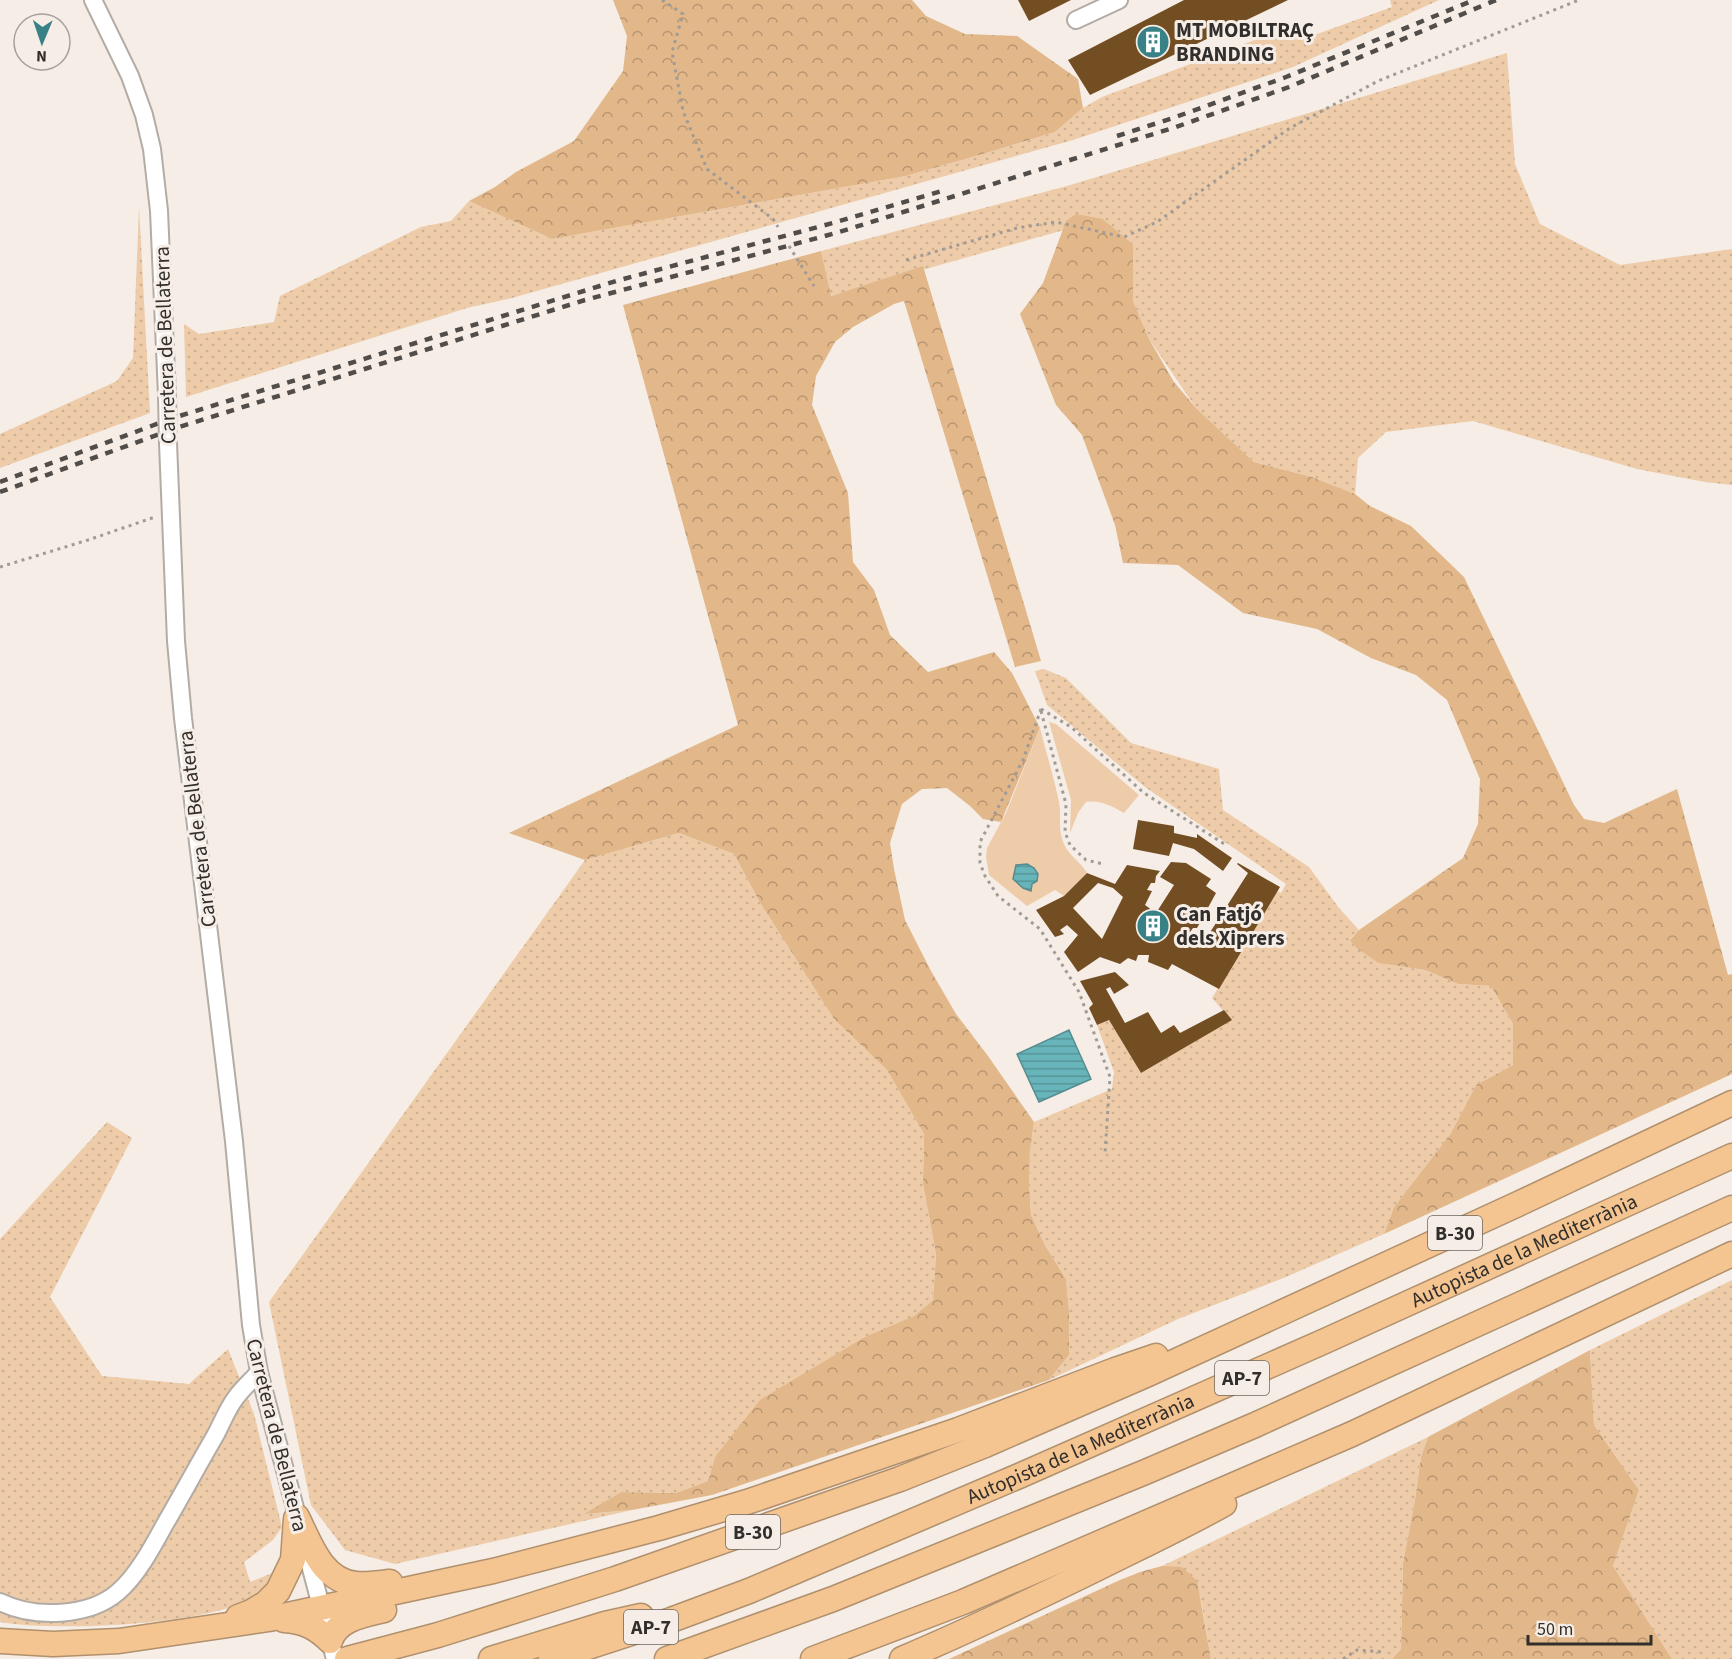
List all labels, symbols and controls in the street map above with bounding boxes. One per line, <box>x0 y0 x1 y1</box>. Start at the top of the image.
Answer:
north arrow <box>12 12 72 72</box>
place label: MT MOBILTRAÇ BRANDING <box>1176 15 1314 69</box>
building icon: MT MOBILTRAÇ BRANDING <box>1135 24 1171 60</box>
text: N <box>36 45 47 67</box>
street label: Carretera de Bellaterra <box>147 246 183 444</box>
street label: Carretera de Bellaterra <box>170 729 224 929</box>
place label: Can Fatjó dels Xiprers <box>1176 899 1285 953</box>
building icon: Can Fatjó dels Xiprers <box>1135 908 1171 944</box>
street label: Autopista de la Mediterrània <box>1406 1186 1642 1315</box>
road number: B-30 <box>1428 1216 1482 1250</box>
street label: Carretera de Bellaterra <box>239 1335 315 1535</box>
road number: AP-7 <box>1215 1361 1269 1395</box>
street label: Autopista de la Mediterrània <box>962 1386 1199 1512</box>
road number: B-30 <box>726 1515 780 1549</box>
scale bar <box>1528 1608 1651 1646</box>
road number: AP-7 <box>624 1610 678 1644</box>
text: 50 m <box>1537 1617 1573 1642</box>

